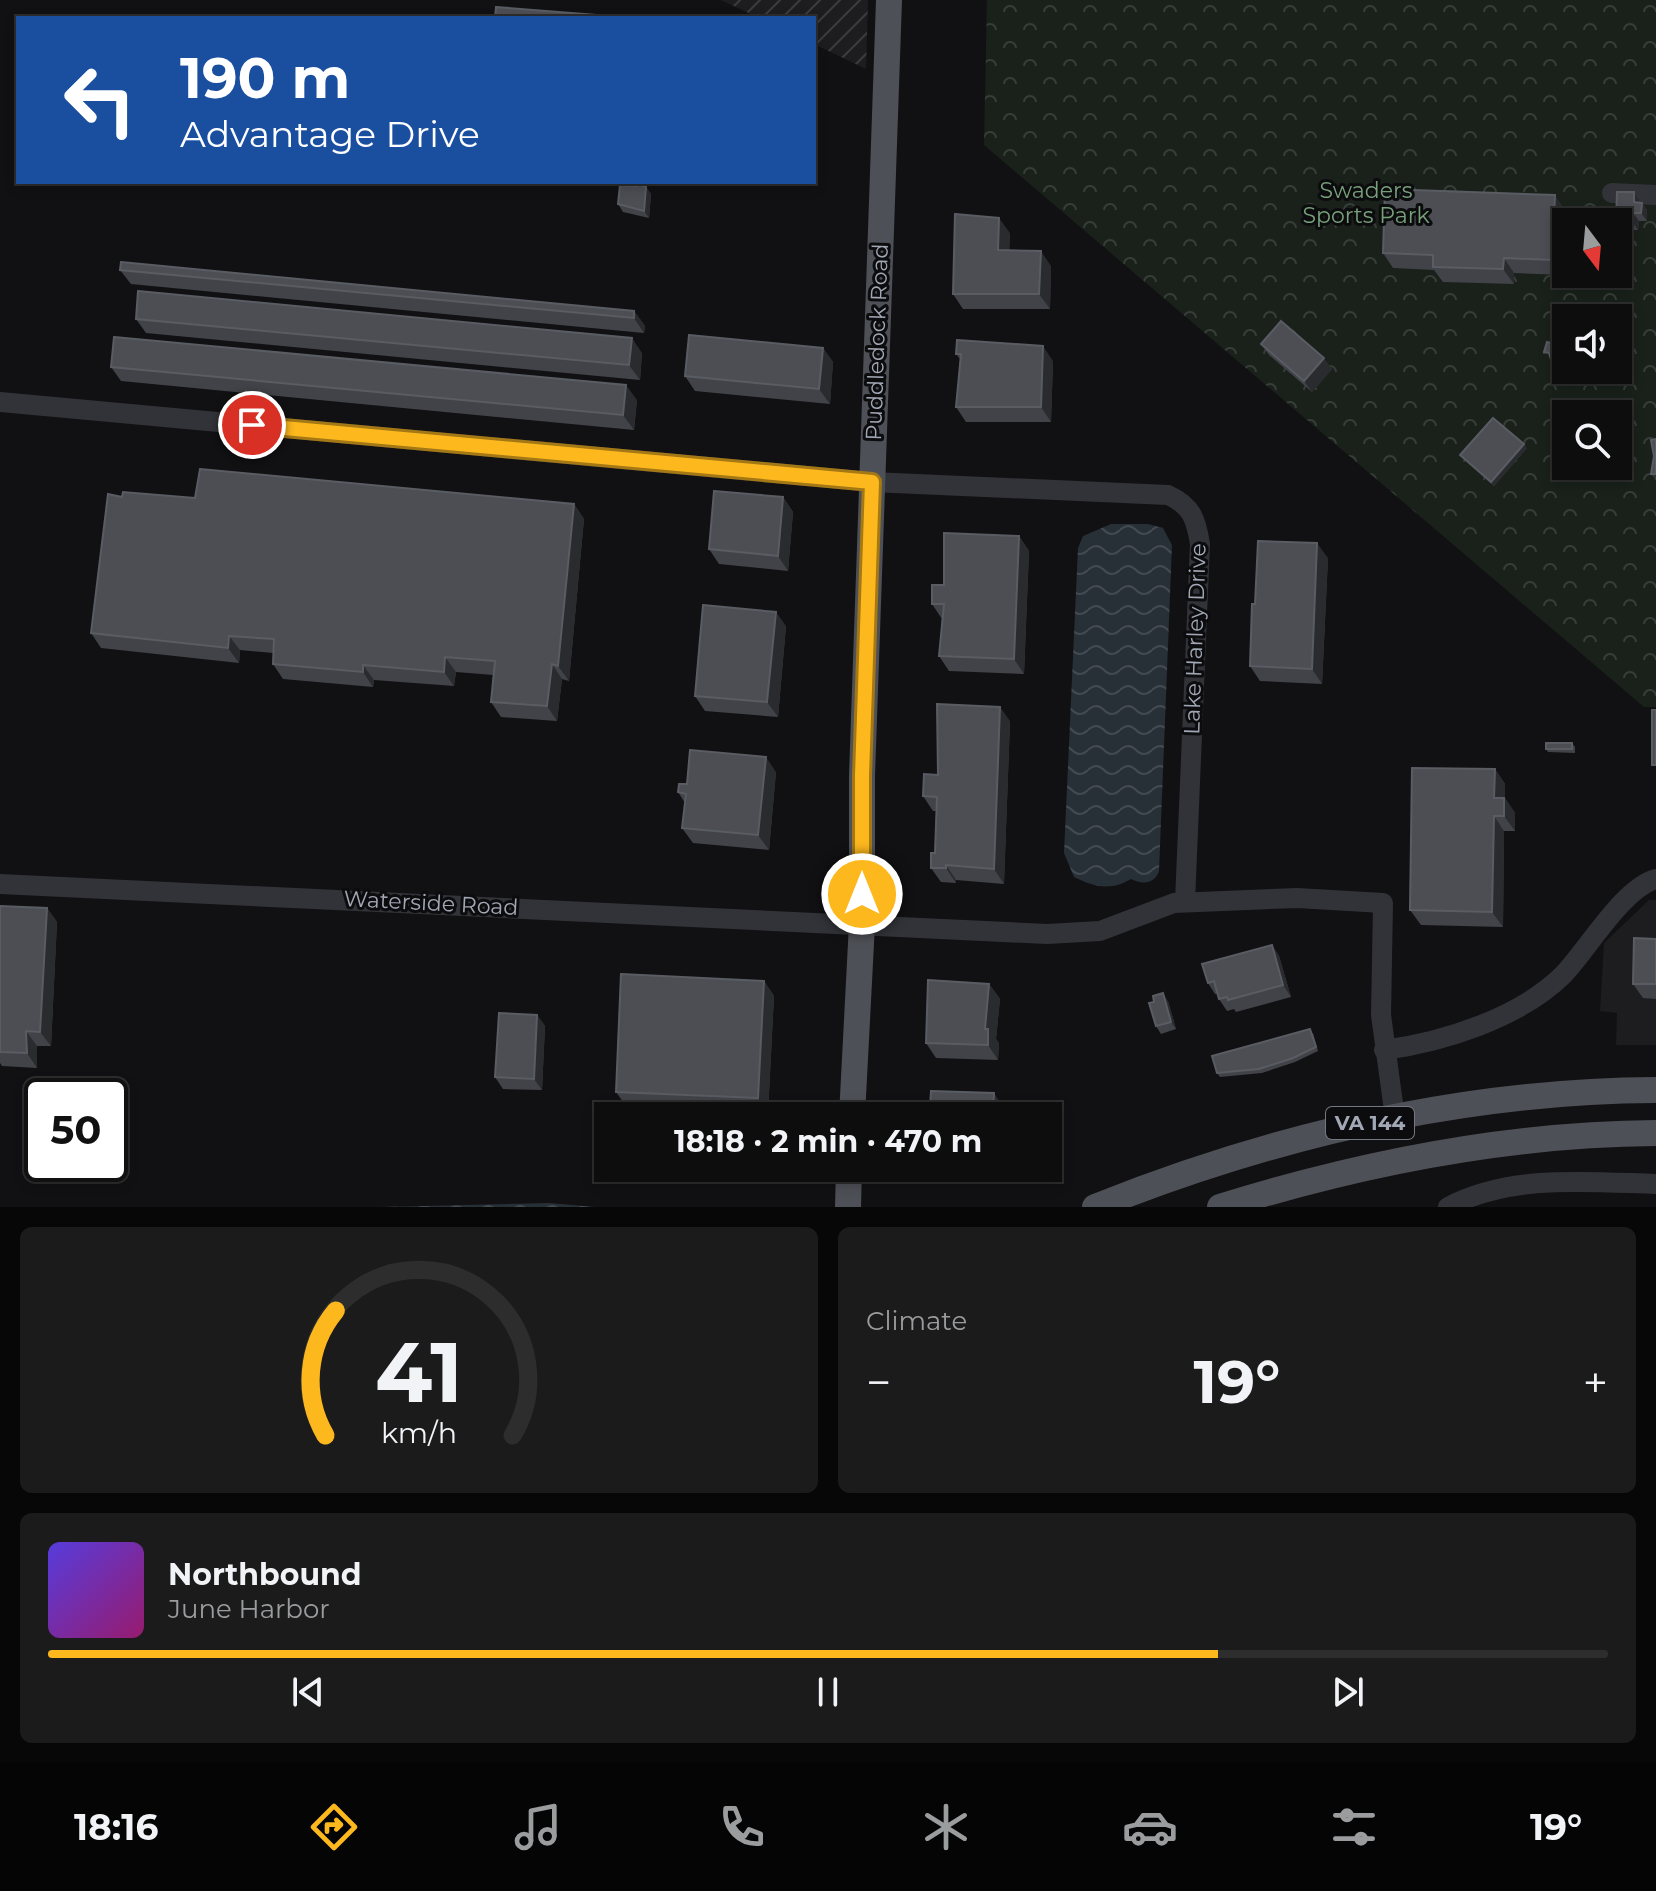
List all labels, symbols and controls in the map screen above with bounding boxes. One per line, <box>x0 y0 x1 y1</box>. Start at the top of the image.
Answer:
text: 190 m <box>180 44 350 112</box>
icon: left <box>48 48 152 152</box>
text: Advantage Drive <box>180 112 480 156</box>
park label: Swaders Sports Park <box>1302 177 1430 229</box>
north arrow <box>1552 208 1632 288</box>
map controls <box>1552 208 1632 480</box>
street label: Puddledock Road <box>860 243 894 441</box>
button: sound <box>1552 304 1632 384</box>
pin <box>218 391 286 459</box>
button: search <box>1552 400 1632 480</box>
icon: arrive <box>230 403 274 447</box>
street label: Lake Harley Drive <box>1178 543 1212 735</box>
position arrow <box>820 852 904 936</box>
street label: Waterside Road <box>343 885 519 921</box>
speed limit sign: 50 <box>24 1078 128 1182</box>
road number: VA 144 <box>1326 1107 1414 1139</box>
text: 18:18 · 2 min · 470 m <box>674 1123 982 1160</box>
text: Climate <box>866 1305 967 1337</box>
text: 41 <box>375 1321 463 1423</box>
text: 19° <box>1194 1345 1280 1418</box>
text: − <box>866 1355 891 1409</box>
text: + <box>1583 1355 1608 1409</box>
text: km/h <box>381 1415 457 1450</box>
text: Northbound <box>168 1556 362 1593</box>
text: June Harbor <box>168 1593 330 1625</box>
icon: previous <box>286 1670 330 1714</box>
icon: pause <box>806 1670 850 1714</box>
icon: next <box>1326 1670 1370 1714</box>
icon: directions <box>306 1799 362 1855</box>
icon: music <box>510 1799 566 1855</box>
icon: phone <box>714 1799 770 1855</box>
icon: climate <box>918 1799 974 1855</box>
icon: car <box>1122 1799 1178 1855</box>
icon: filters <box>1326 1799 1382 1855</box>
text: 18:16 <box>74 1805 158 1849</box>
text: 19° <box>1530 1805 1582 1849</box>

